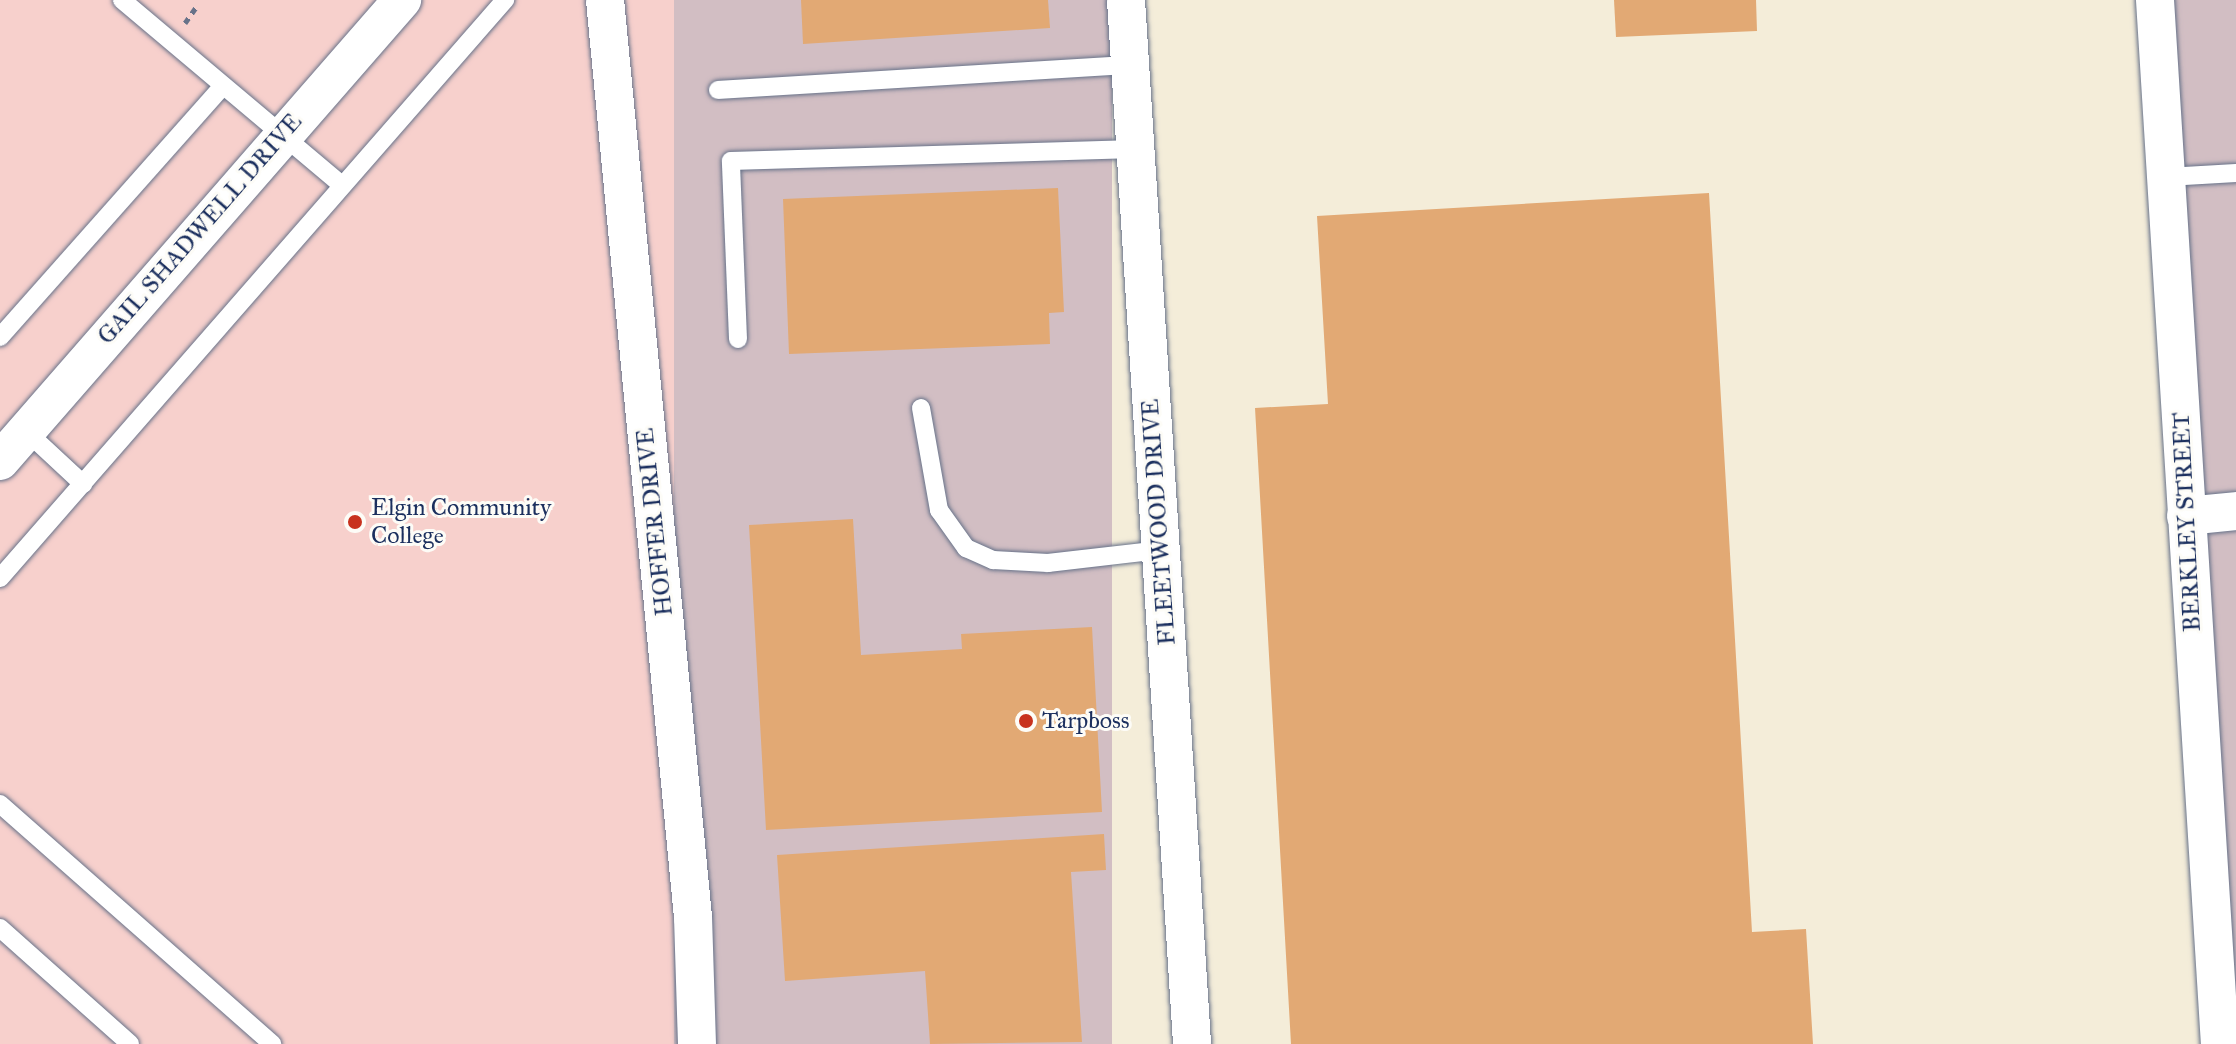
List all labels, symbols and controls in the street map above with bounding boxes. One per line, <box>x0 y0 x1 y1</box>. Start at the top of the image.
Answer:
street label: GAIL SHADWELL DRIVE <box>92 108 308 350</box>
street label: FLEETWOOD DRIVE <box>1136 398 1182 646</box>
street label: BERKLEY STREET <box>2167 411 2207 633</box>
street label: HOFFER DRIVE <box>631 427 679 617</box>
place label: Elgin Community College <box>371 494 551 550</box>
marker: Elgin Community College <box>346 513 364 531</box>
place label: Tarpboss <box>1042 707 1130 735</box>
marker: Tarpboss <box>1017 712 1035 730</box>

